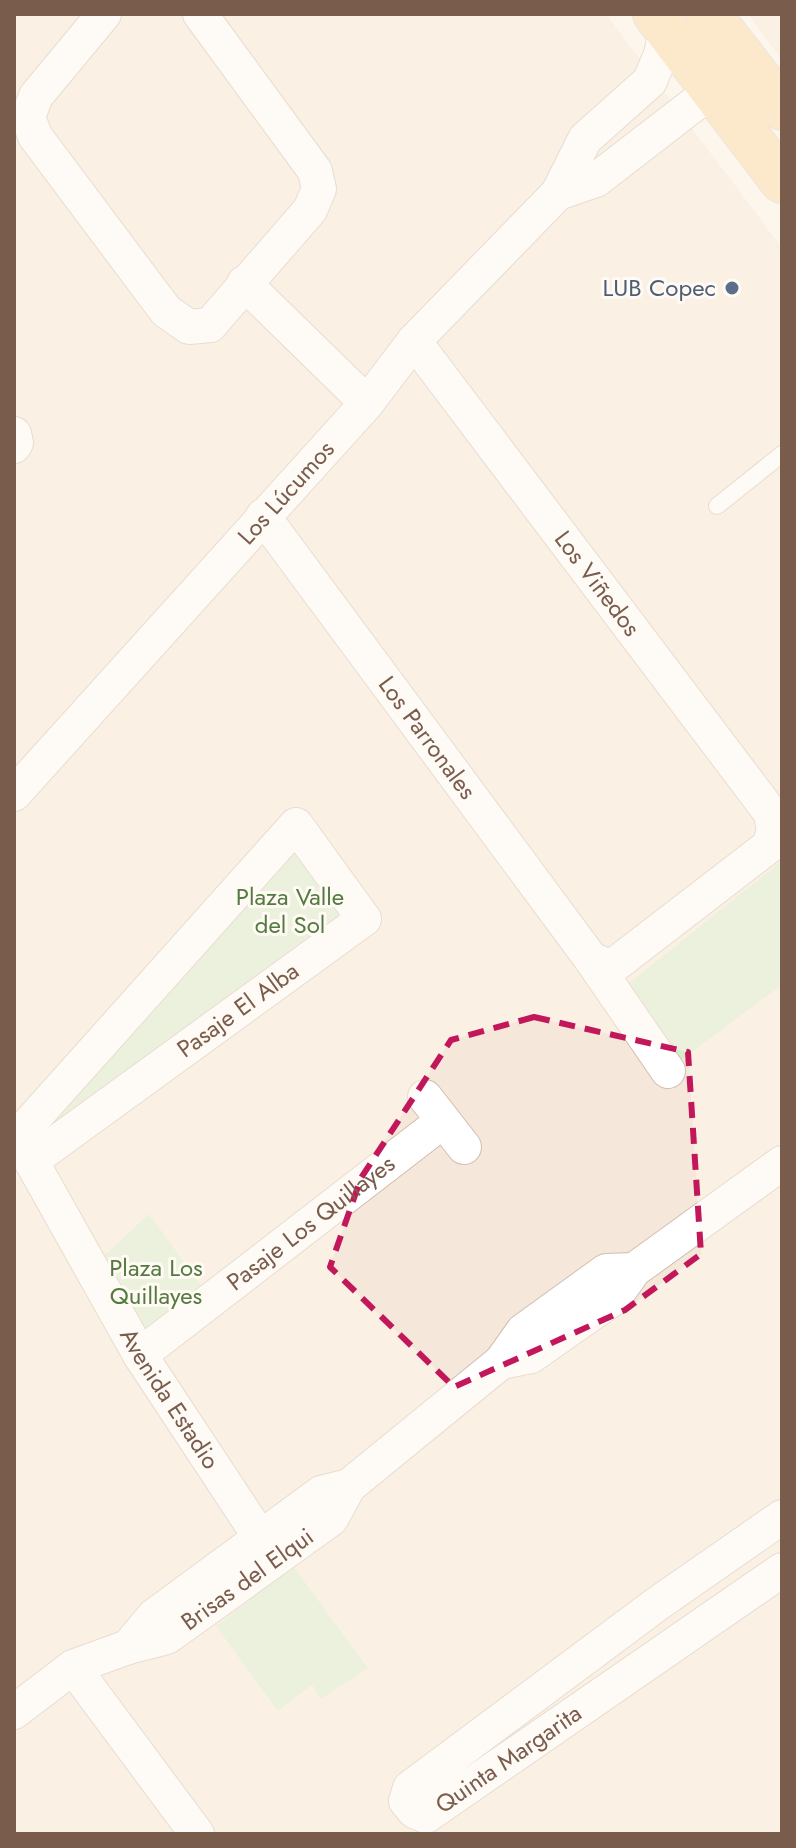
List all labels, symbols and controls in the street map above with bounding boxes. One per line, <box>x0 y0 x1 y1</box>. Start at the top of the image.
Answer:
place label: LUB Copec <box>603 270 716 305</box>
marker: LUB Copec <box>723 279 741 297</box>
street label: Los Lúcumos <box>229 432 342 552</box>
street label: Los Viñedos <box>546 523 649 643</box>
street label: Los Parronales <box>370 669 485 807</box>
park label: Plaza Valle del Sol <box>236 879 344 942</box>
street label: Pasaje El Alba <box>169 953 306 1066</box>
street label: Pasaje Los Quillayes <box>219 1146 402 1299</box>
park label: Plaza Los Quillayes <box>109 1250 203 1313</box>
street label: Avenida Estadio <box>111 1322 229 1476</box>
street label: Brisas del Elqui <box>174 1519 321 1639</box>
street label: Quinta Margarita <box>428 1696 588 1822</box>

